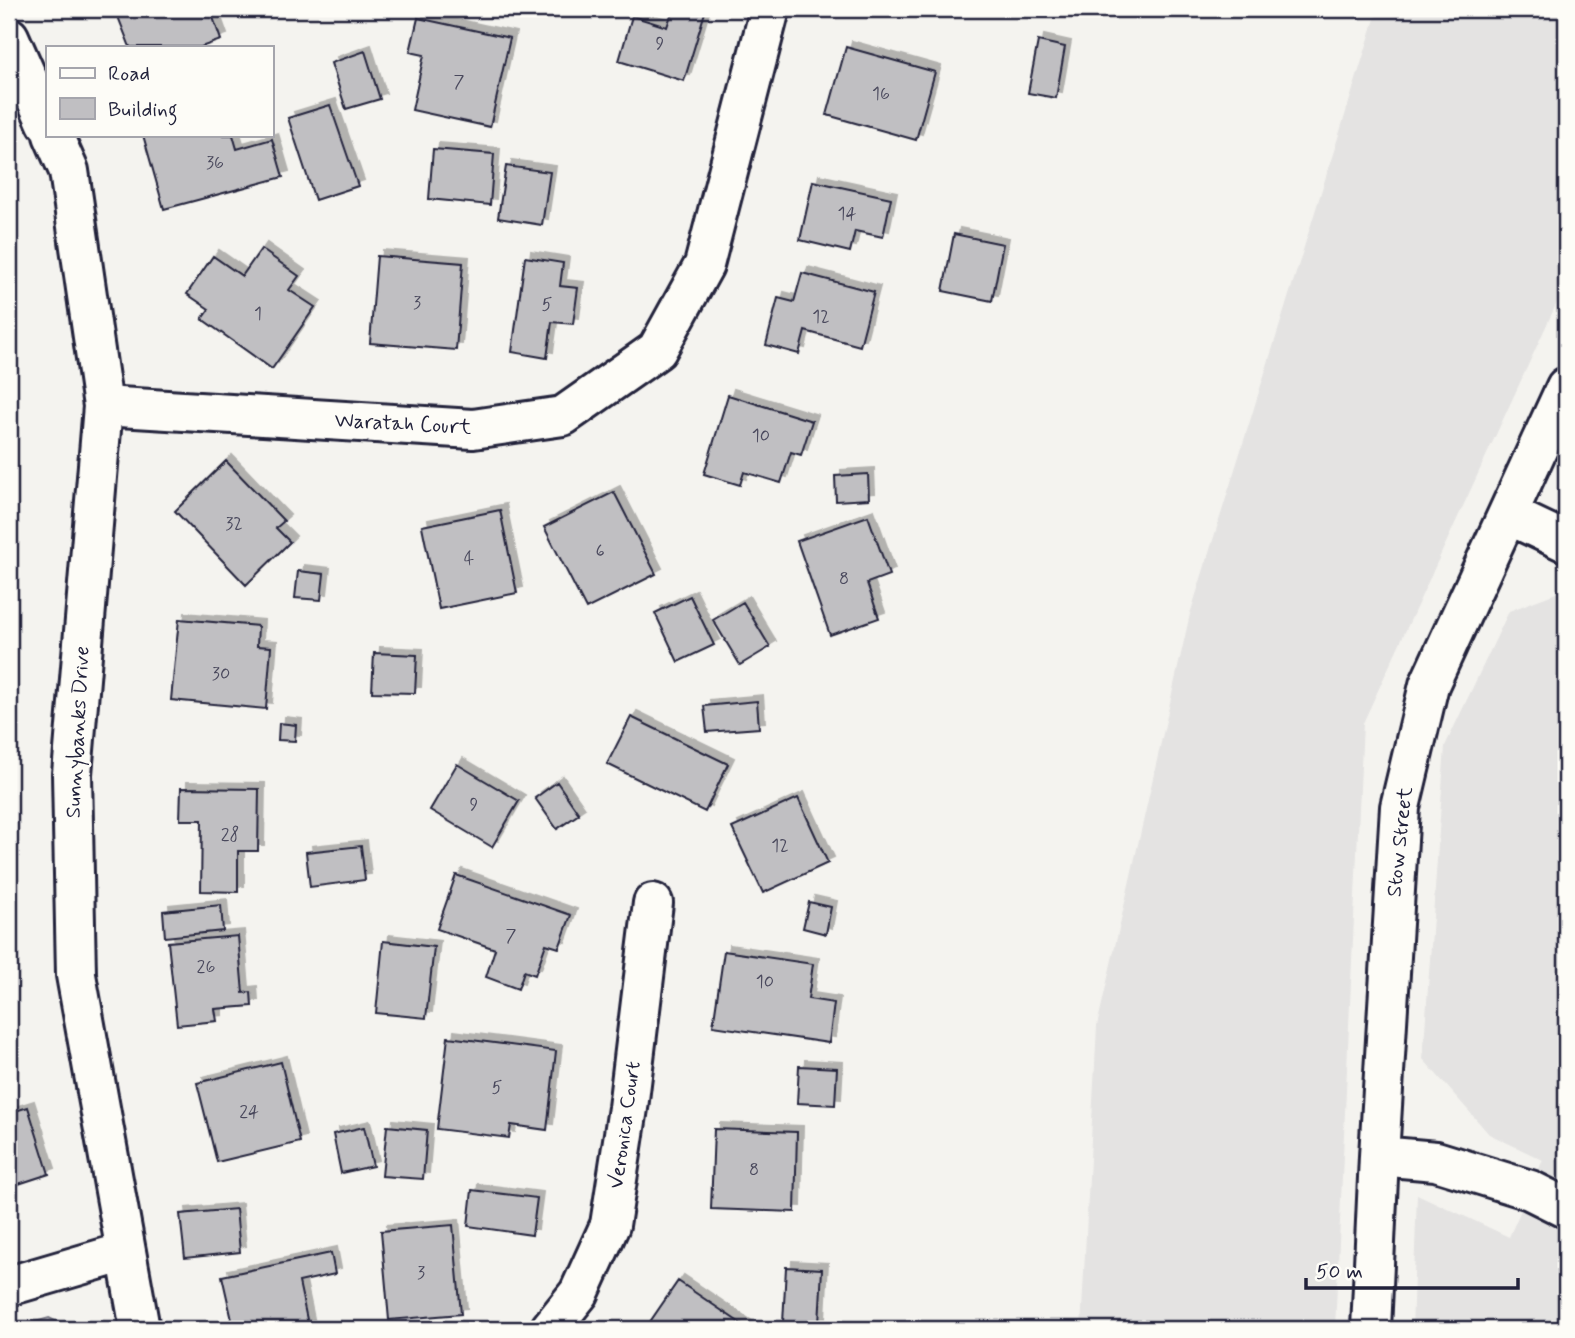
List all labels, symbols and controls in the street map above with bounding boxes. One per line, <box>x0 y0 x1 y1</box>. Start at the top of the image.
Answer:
house number: 9 <box>656 32 665 56</box>
legend <box>46 46 273 136</box>
text: Road <box>108 60 150 88</box>
house number: 7 <box>454 70 465 94</box>
house number: 16 <box>872 82 890 106</box>
text: Building <box>108 96 178 126</box>
house number: 36 <box>206 151 224 175</box>
house number: 14 <box>838 202 857 226</box>
house number: 3 <box>413 291 421 315</box>
house number: 5 <box>542 293 553 317</box>
house number: 1 <box>254 302 262 326</box>
house number: 12 <box>812 305 830 329</box>
street label: Waratah Court <box>334 406 473 442</box>
house number: 10 <box>752 424 770 448</box>
house number: 32 <box>225 512 243 536</box>
house number: 6 <box>595 539 605 563</box>
house number: 4 <box>464 547 474 571</box>
house number: 8 <box>839 567 849 591</box>
street label: Sunnybanks Drive <box>60 645 96 819</box>
house number: 30 <box>212 662 230 686</box>
street label: Stow Street <box>1380 785 1420 898</box>
house number: 9 <box>470 793 479 817</box>
house number: 28 <box>221 823 239 847</box>
house number: 12 <box>771 834 789 858</box>
house number: 7 <box>506 924 517 948</box>
house number: 26 <box>197 955 215 979</box>
house number: 10 <box>756 970 774 994</box>
street label: Veronica Court <box>602 1059 648 1191</box>
house number: 5 <box>492 1076 503 1100</box>
house number: 24 <box>239 1100 259 1124</box>
house number: 8 <box>749 1158 759 1182</box>
scale bar <box>1306 1247 1517 1291</box>
text: 50 m <box>1316 1258 1363 1286</box>
house number: 3 <box>417 1261 425 1285</box>

